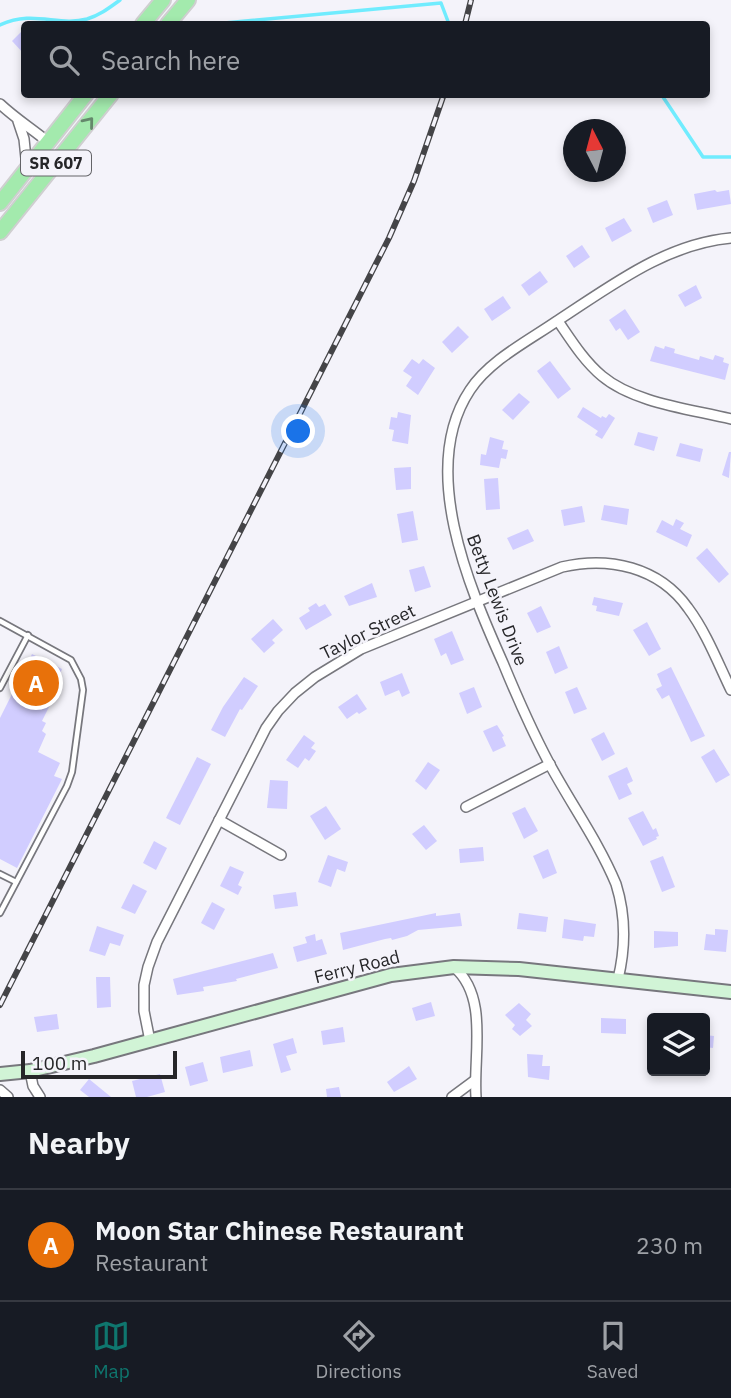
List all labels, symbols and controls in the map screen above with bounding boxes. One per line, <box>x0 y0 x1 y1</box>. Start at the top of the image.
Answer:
search box <box>21 21 710 98</box>
icon: search <box>45 41 83 79</box>
text: Search here <box>101 43 240 77</box>
one-way arrow <box>81 117 94 129</box>
north arrow <box>563 119 626 182</box>
road number: SR 607 <box>21 150 91 176</box>
your location <box>281 414 315 448</box>
street label: Betty Lewis Drive <box>462 531 533 669</box>
street label: Taylor Street <box>317 599 419 664</box>
pin: A <box>13 657 59 709</box>
street label: Ferry Road <box>312 945 402 988</box>
map controls <box>647 1013 710 1076</box>
button: layers <box>647 1013 710 1076</box>
scale bar <box>21 1048 177 1080</box>
text: 100 m <box>32 1051 87 1075</box>
text: Nearby <box>28 1123 130 1162</box>
text: Moon Star Chinese Restaurant <box>95 1213 464 1247</box>
text: A <box>43 1230 59 1260</box>
text: 230 m <box>636 1230 703 1260</box>
text: Restaurant <box>95 1247 208 1277</box>
tab: Map <box>92 1317 130 1383</box>
tab: Directions <box>315 1317 402 1383</box>
tab: Saved <box>587 1317 639 1383</box>

